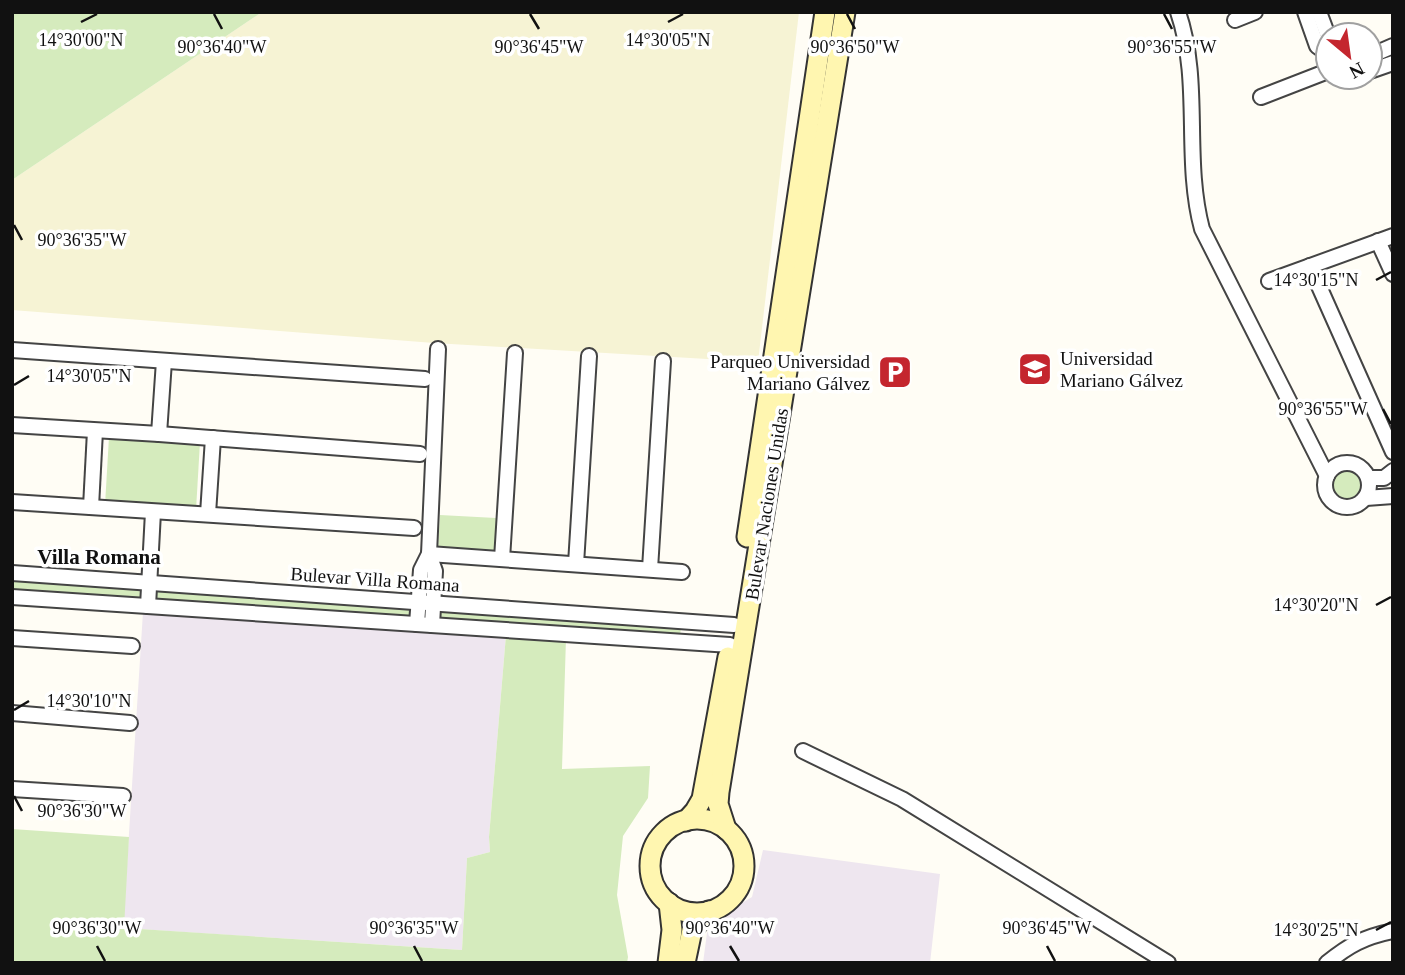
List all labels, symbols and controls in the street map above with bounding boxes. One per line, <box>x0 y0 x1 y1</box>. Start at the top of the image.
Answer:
north arrow <box>1314 21 1384 91</box>
text: 14°30'00"N <box>39 30 123 50</box>
text: 14°30'05"N <box>626 30 710 50</box>
text: 90°36'40"W <box>178 37 266 57</box>
text: 90°36'45"W <box>495 37 583 57</box>
text: 90°36'50"W <box>811 37 899 57</box>
text: 90°36'55"W <box>1128 37 1216 57</box>
text: N <box>1346 58 1368 83</box>
text: 90°36'35"W <box>38 230 126 250</box>
text: 14°30'15"N <box>1274 270 1358 290</box>
place label: Universidad Mariano Gálvez <box>1060 348 1183 391</box>
school or university icon: Universidad Mariano Gálvez <box>1016 350 1054 388</box>
place label: Parqueo Universidad Mariano Gálvez <box>710 351 870 394</box>
parking icon: Parqueo Universidad Mariano Gálvez <box>876 353 914 391</box>
text: 14°30'05"N <box>47 366 131 386</box>
text: 90°36'55"W <box>1279 399 1367 419</box>
street label: Bulevar Naciones Unidas <box>741 407 792 602</box>
district label: Villa Romana <box>37 545 161 569</box>
street label: Bulevar Villa Romana <box>290 563 461 596</box>
text: 14°30'20"N <box>1274 595 1358 615</box>
text: 14°30'10"N <box>47 691 131 711</box>
text: 90°36'30"W <box>38 801 126 821</box>
text: 90°36'30"W <box>53 918 141 938</box>
text: 90°36'35"W <box>370 918 458 938</box>
text: 90°36'40"W <box>686 918 774 938</box>
text: 90°36'45"W <box>1003 918 1091 938</box>
text: 14°30'25"N <box>1274 920 1358 940</box>

